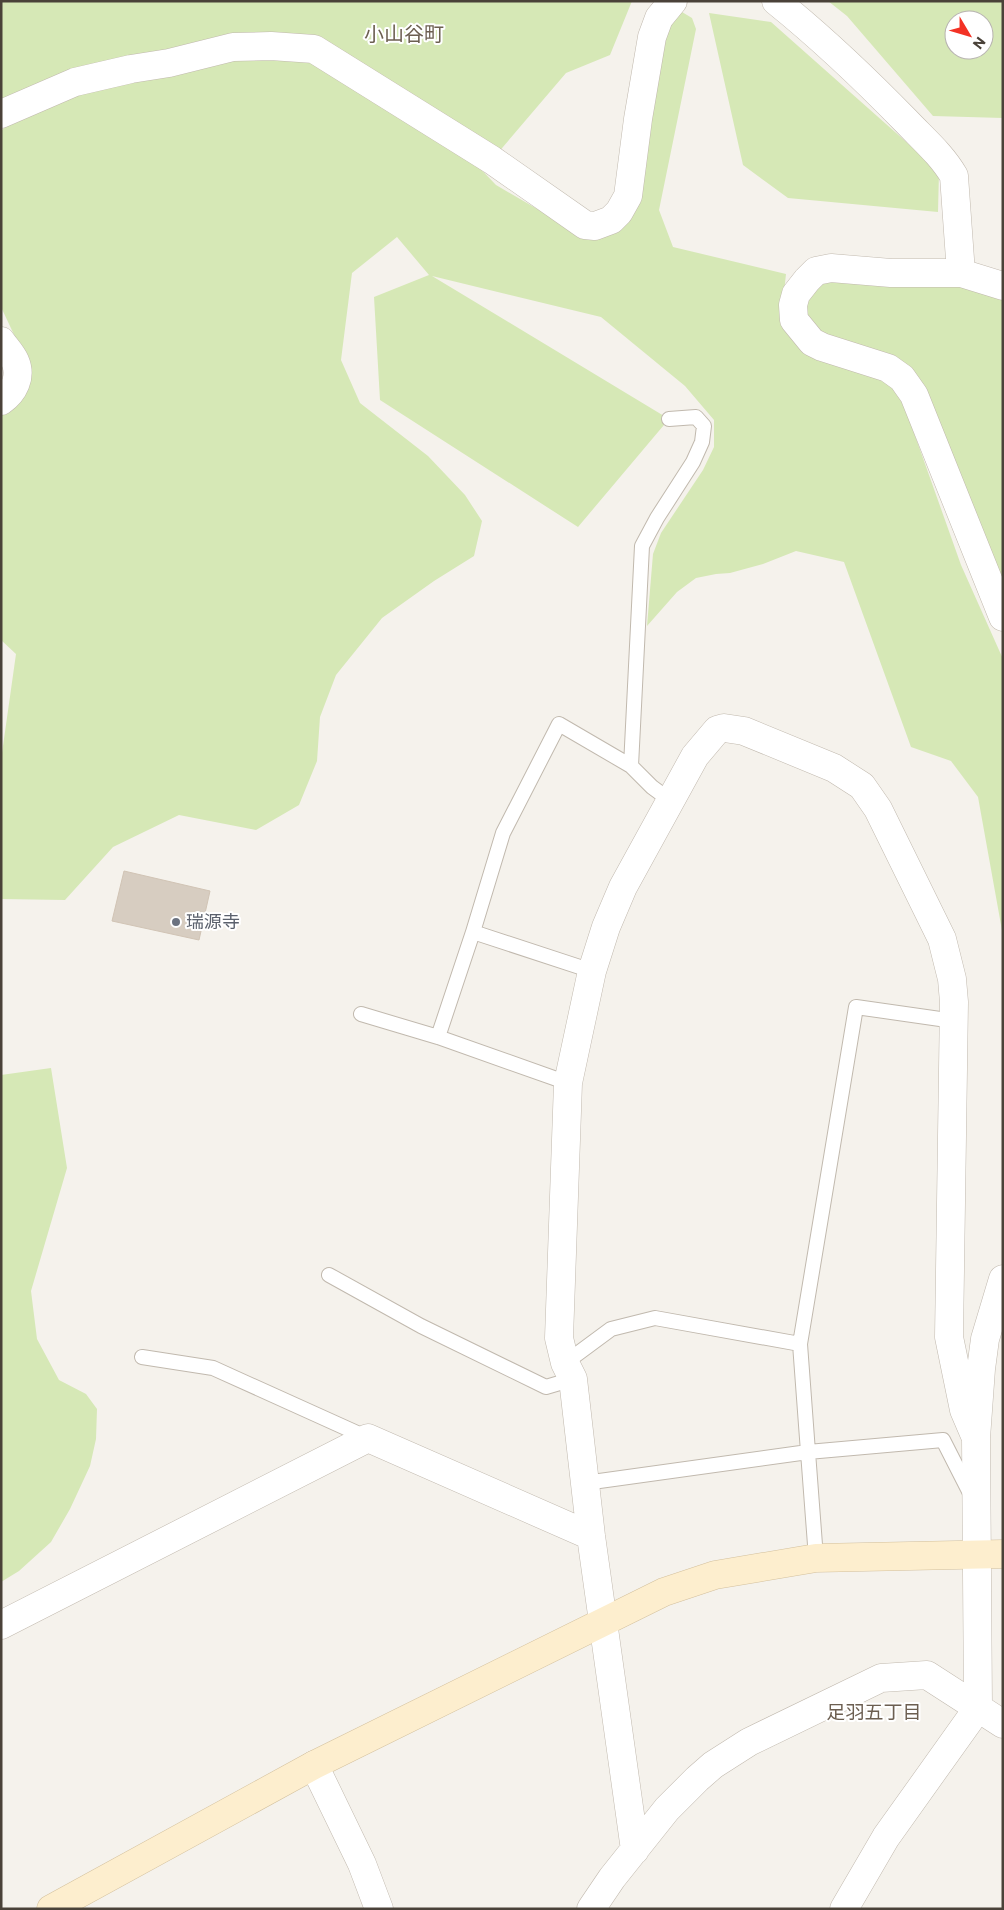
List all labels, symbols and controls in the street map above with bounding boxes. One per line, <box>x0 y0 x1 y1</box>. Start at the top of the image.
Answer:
north arrow <box>944 10 994 60</box>
district label: 小山谷町 <box>364 21 444 45</box>
text: N <box>970 34 990 53</box>
place label: 瑞源寺 <box>186 910 240 932</box>
marker: 瑞源寺 <box>170 916 182 928</box>
district label: 足羽五丁目 <box>826 1700 922 1723</box>

